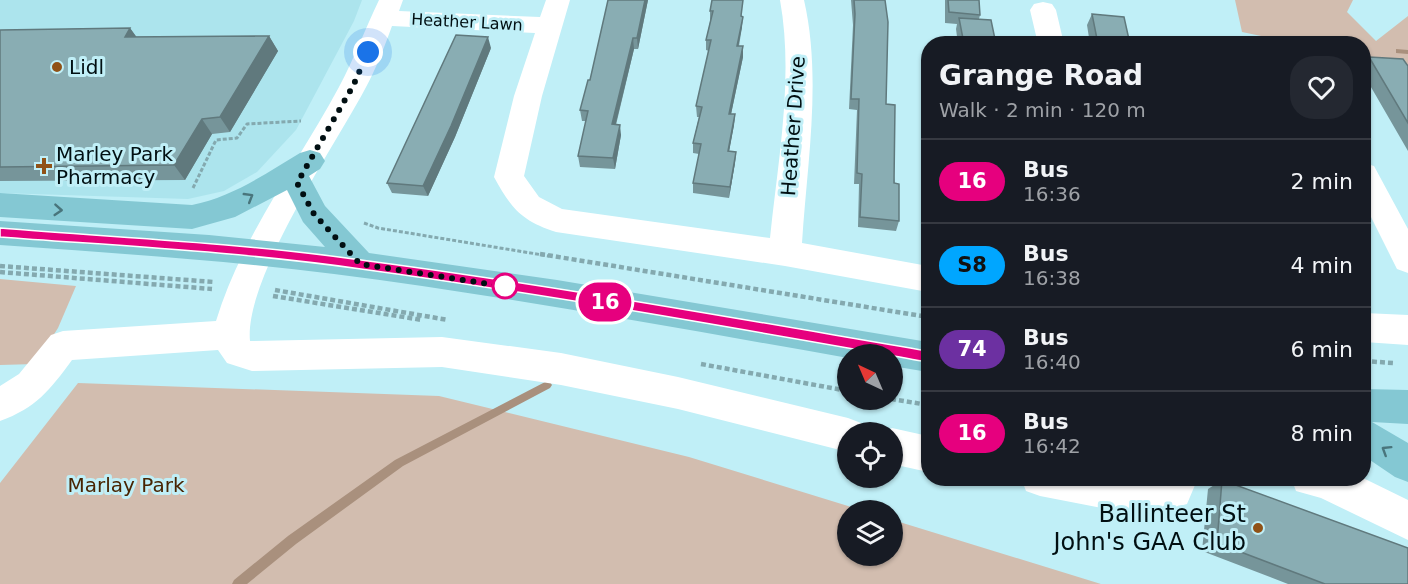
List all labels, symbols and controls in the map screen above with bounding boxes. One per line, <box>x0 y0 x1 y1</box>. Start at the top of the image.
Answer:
street label: Heather Lawn <box>411 10 523 34</box>
your location <box>353 37 383 67</box>
place label: Lidl <box>69 55 104 79</box>
street label: Heather Drive <box>776 55 810 197</box>
button: heart <box>1290 56 1353 119</box>
text: Grange Road <box>939 59 1143 92</box>
marker: Lidl <box>50 60 64 74</box>
text: Walk · 2 min · 120 m <box>939 98 1146 122</box>
place label: Marley Park Pharmacy <box>56 142 173 189</box>
text: Bus <box>1023 157 1069 182</box>
marker: Marley Park Pharmacy <box>37 159 51 173</box>
text: 16 <box>957 169 987 193</box>
text: 2 min <box>1291 169 1353 194</box>
text: 16:36 <box>1023 182 1081 206</box>
one-way arrow <box>243 193 253 205</box>
one-way arrow <box>54 203 63 216</box>
text: Bus <box>1023 241 1069 266</box>
text: S8 <box>957 253 987 277</box>
text: 4 min <box>1291 253 1353 278</box>
text: 16:38 <box>1023 266 1081 290</box>
unlabelled marker <box>492 273 518 299</box>
line badge: 16 <box>578 282 632 322</box>
text: 16 <box>590 290 620 314</box>
text: Bus <box>1023 325 1069 350</box>
text: 74 <box>957 337 987 361</box>
text: 6 min <box>1291 337 1353 362</box>
north arrow <box>837 344 903 410</box>
map controls <box>837 344 903 566</box>
text: 16:40 <box>1023 350 1081 374</box>
text: Bus <box>1023 409 1069 434</box>
text: 16 <box>957 421 987 445</box>
text: 8 min <box>1291 421 1353 446</box>
button: locate <box>837 422 903 488</box>
text: 16:42 <box>1023 434 1081 458</box>
one-way arrow <box>1382 446 1393 457</box>
park label: Marlay Park <box>68 473 185 497</box>
button: layers <box>837 500 903 566</box>
place label: Ballinteer St John's GAA Club <box>1051 500 1246 556</box>
marker: Ballinteer St John's GAA Club <box>1251 521 1265 535</box>

